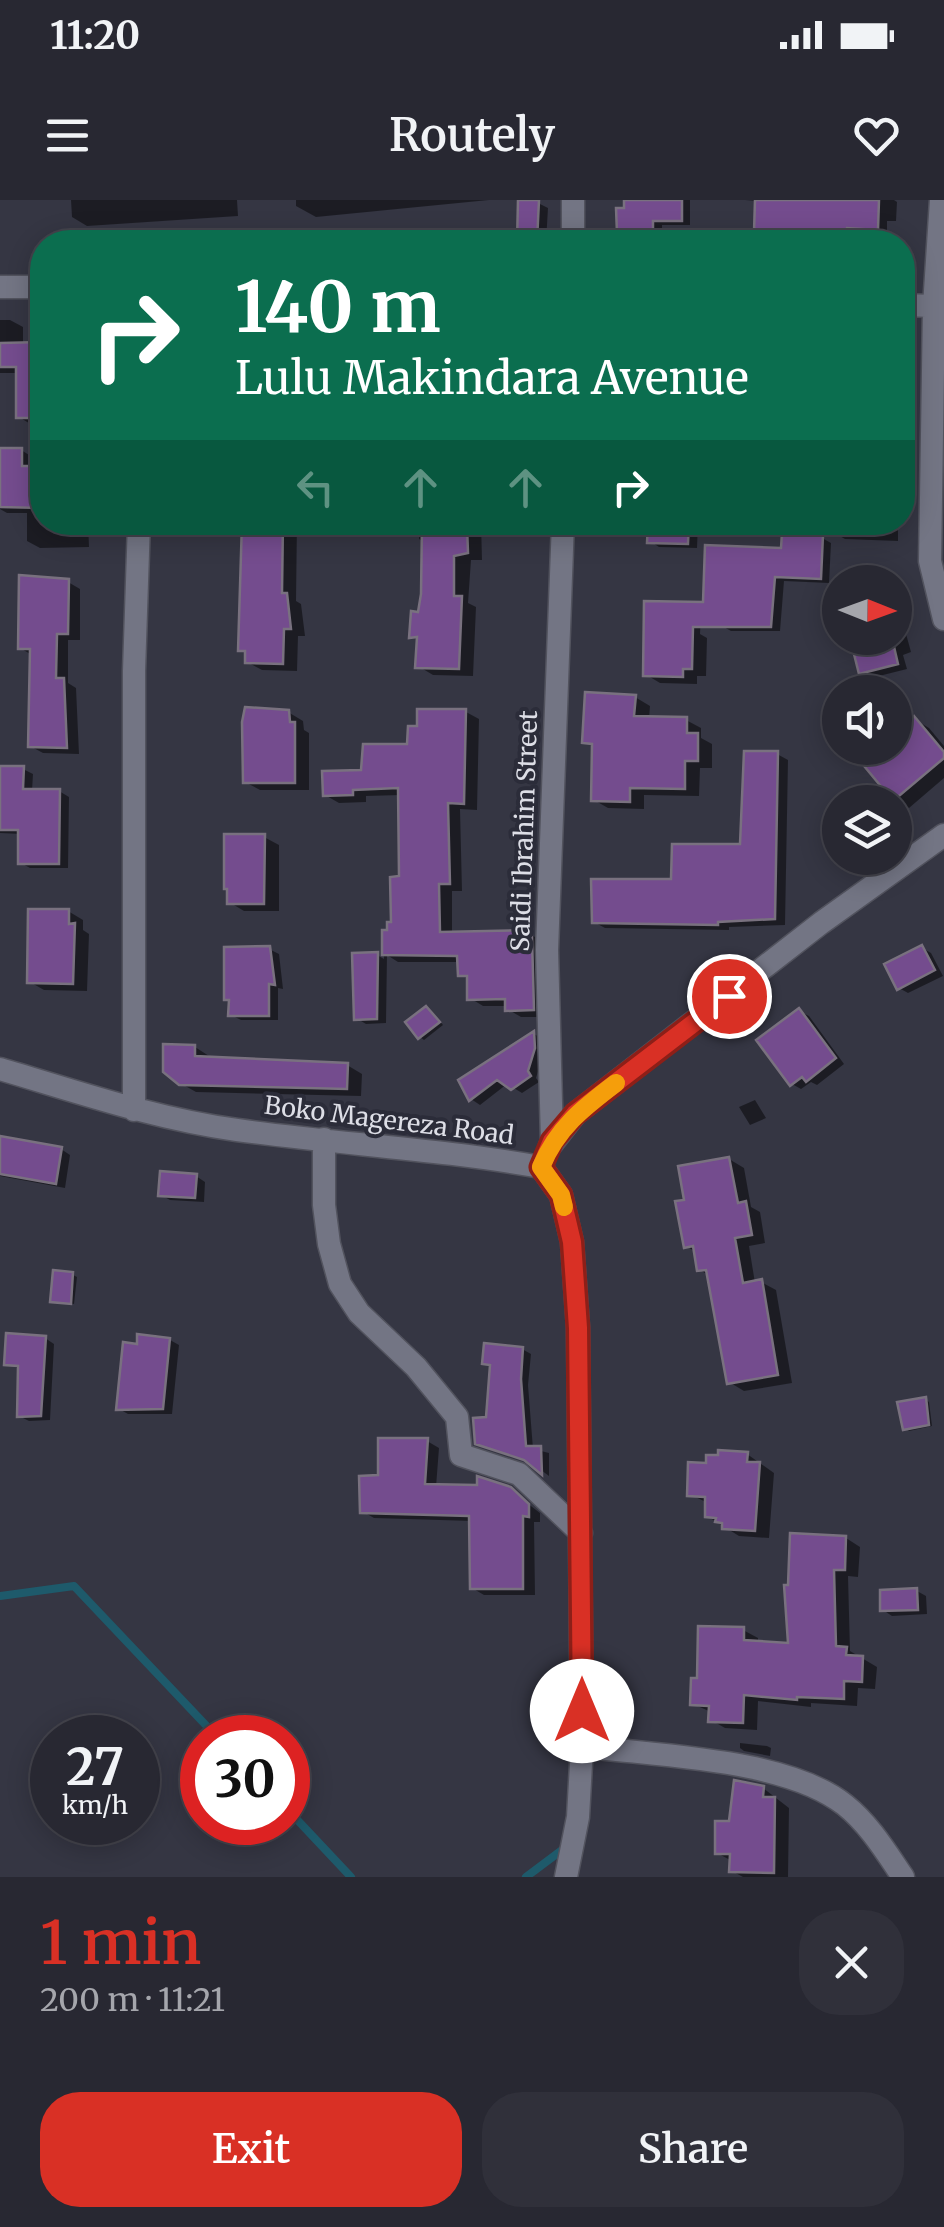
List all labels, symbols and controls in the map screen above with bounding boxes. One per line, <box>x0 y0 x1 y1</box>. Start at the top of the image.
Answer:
text: 11:20 <box>50 12 140 59</box>
text: Routely <box>389 107 555 163</box>
icon: menu <box>40 108 95 163</box>
icon: heart <box>849 108 904 163</box>
text: 140 m <box>235 263 441 351</box>
icon: right <box>70 270 200 400</box>
text: Lulu Makindara Avenue <box>235 350 749 406</box>
icon: left <box>288 460 343 515</box>
icon: ahead <box>393 460 448 515</box>
icon: ahead <box>498 460 553 515</box>
icon: right <box>603 460 658 515</box>
north arrow <box>822 565 912 655</box>
map controls <box>822 565 912 875</box>
button: sound <box>822 675 912 765</box>
street label: Saidi Ibrahim Street <box>504 710 544 952</box>
button: layers <box>822 785 912 875</box>
pin <box>687 954 772 1039</box>
icon: arrive <box>702 969 757 1024</box>
street label: Boko Magereza Road <box>262 1089 516 1151</box>
position arrow <box>530 1659 634 1763</box>
speed limit sign: 30 <box>180 1715 310 1845</box>
text: 27 <box>66 1736 124 1799</box>
text: km/h <box>62 1789 128 1821</box>
text: 1 min <box>40 1905 201 1980</box>
button: close <box>799 1910 904 2015</box>
text: 200 m · 11:21 <box>40 1980 225 2020</box>
button: Exit <box>40 2092 462 2207</box>
button: Share <box>482 2092 904 2207</box>

